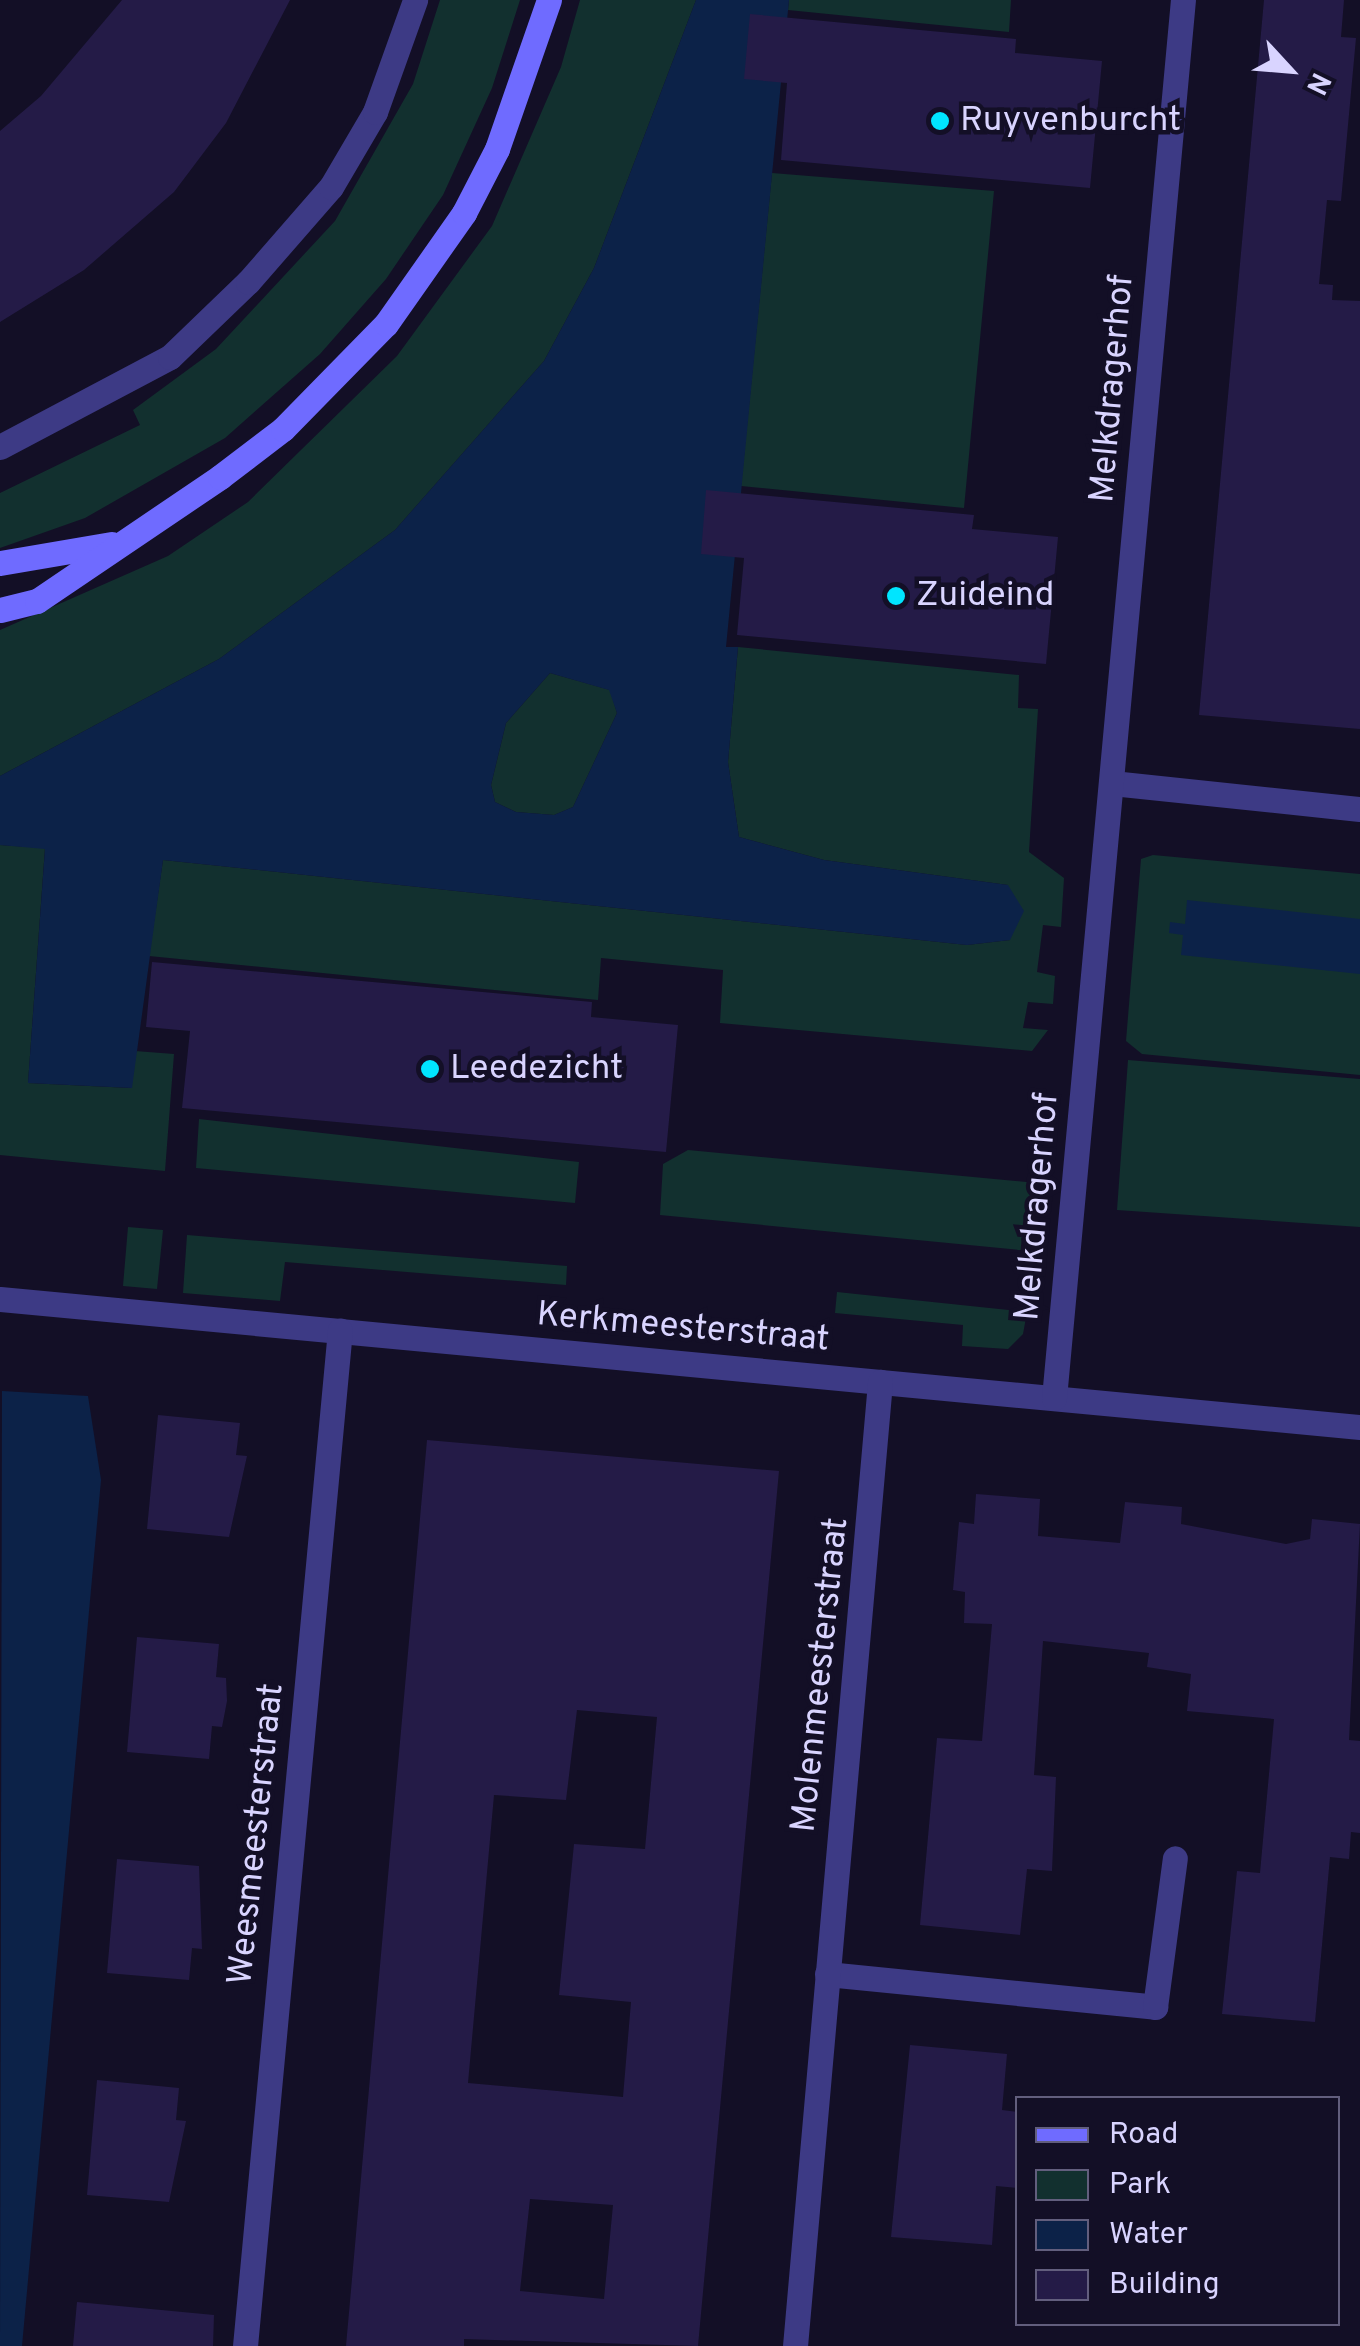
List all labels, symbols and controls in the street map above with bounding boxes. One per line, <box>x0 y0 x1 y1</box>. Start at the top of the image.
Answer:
north arrow <box>1240 20 1340 120</box>
text: N <box>1296 66 1338 100</box>
place label: Ruyvenburcht <box>960 100 1181 142</box>
marker: Ruyvenburcht <box>929 110 951 132</box>
street label: Melkdragerhof <box>1082 273 1144 505</box>
place label: Zuideind <box>916 575 1054 617</box>
marker: Zuideind <box>885 585 907 607</box>
place label: Leedezicht <box>450 1048 623 1090</box>
marker: Leedezicht <box>419 1058 441 1080</box>
street label: Melkdragerhof <box>1007 1091 1069 1323</box>
street label: Kerkmeesterstraat <box>535 1294 831 1362</box>
street label: Molenmeesterstraat <box>784 1516 858 1834</box>
street label: Weesmeesterstraat <box>220 1681 294 1987</box>
legend <box>1015 2096 1340 2326</box>
text: Road <box>1109 2117 1178 2154</box>
text: Park <box>1109 2167 1171 2204</box>
text: Water <box>1109 2217 1188 2254</box>
text: Building <box>1109 2267 1220 2304</box>

